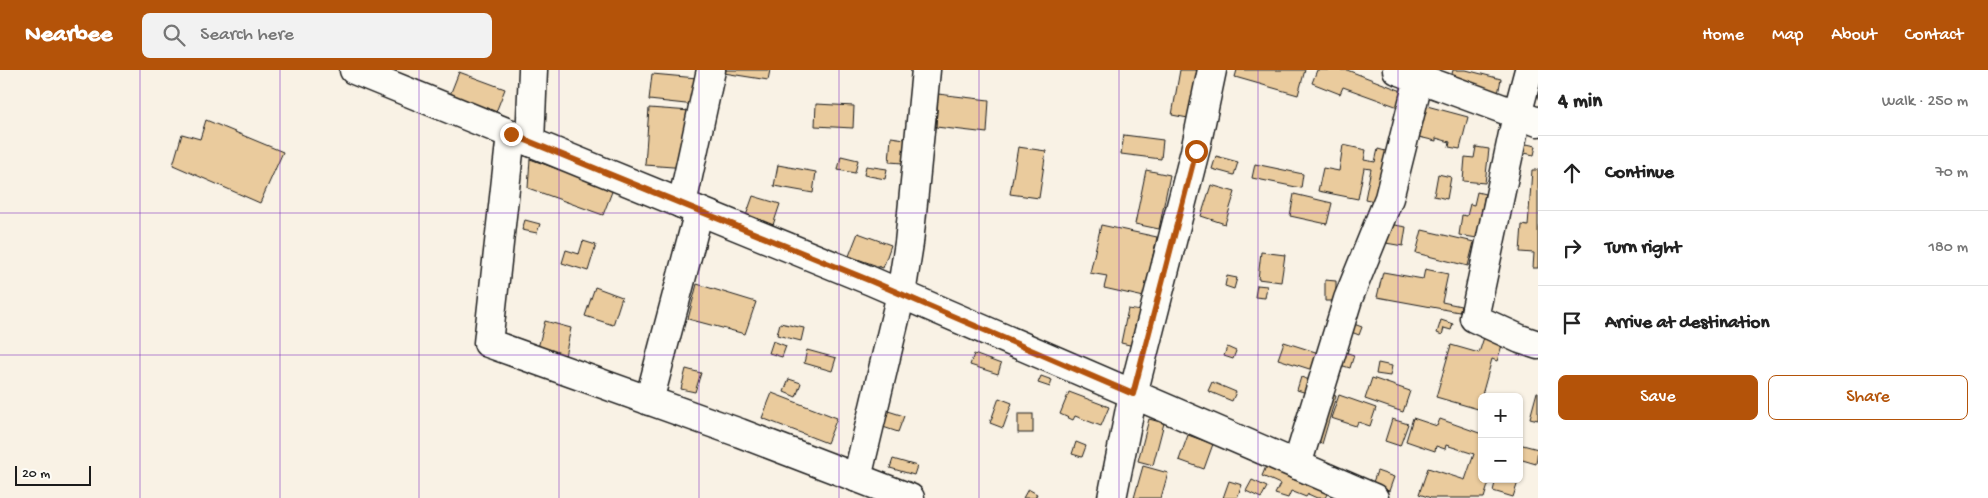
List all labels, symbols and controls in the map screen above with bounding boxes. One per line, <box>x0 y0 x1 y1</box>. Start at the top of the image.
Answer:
search box <box>142 13 492 58</box>
text: Nearbee <box>25 21 112 50</box>
icon: search <box>160 21 188 49</box>
text: Search here <box>200 24 294 47</box>
text: Home <box>1702 25 1744 46</box>
text: Map <box>1772 25 1803 46</box>
text: About <box>1831 25 1877 46</box>
text: Contact <box>1905 25 1963 46</box>
text: 4 min <box>1558 90 1602 115</box>
text: Walk · 250 m <box>1882 93 1968 112</box>
route end <box>500 123 523 146</box>
route start <box>1185 140 1208 163</box>
icon: ahead <box>1558 159 1586 187</box>
text: Continue <box>1605 162 1674 185</box>
text: 70 m <box>1935 164 1968 183</box>
icon: right <box>1558 234 1586 262</box>
text: Turn right <box>1605 237 1681 260</box>
text: 180 m <box>1929 239 1968 258</box>
icon: arrive <box>1558 309 1586 337</box>
text: Arrive at destination <box>1605 312 1769 335</box>
button: Save <box>1558 375 1758 420</box>
button: Share <box>1768 375 1968 420</box>
map controls <box>1478 393 1523 483</box>
button: + <box>1478 393 1523 438</box>
button: − <box>1478 438 1523 483</box>
scale bar <box>15 463 91 486</box>
text: 20 m <box>22 466 50 483</box>

